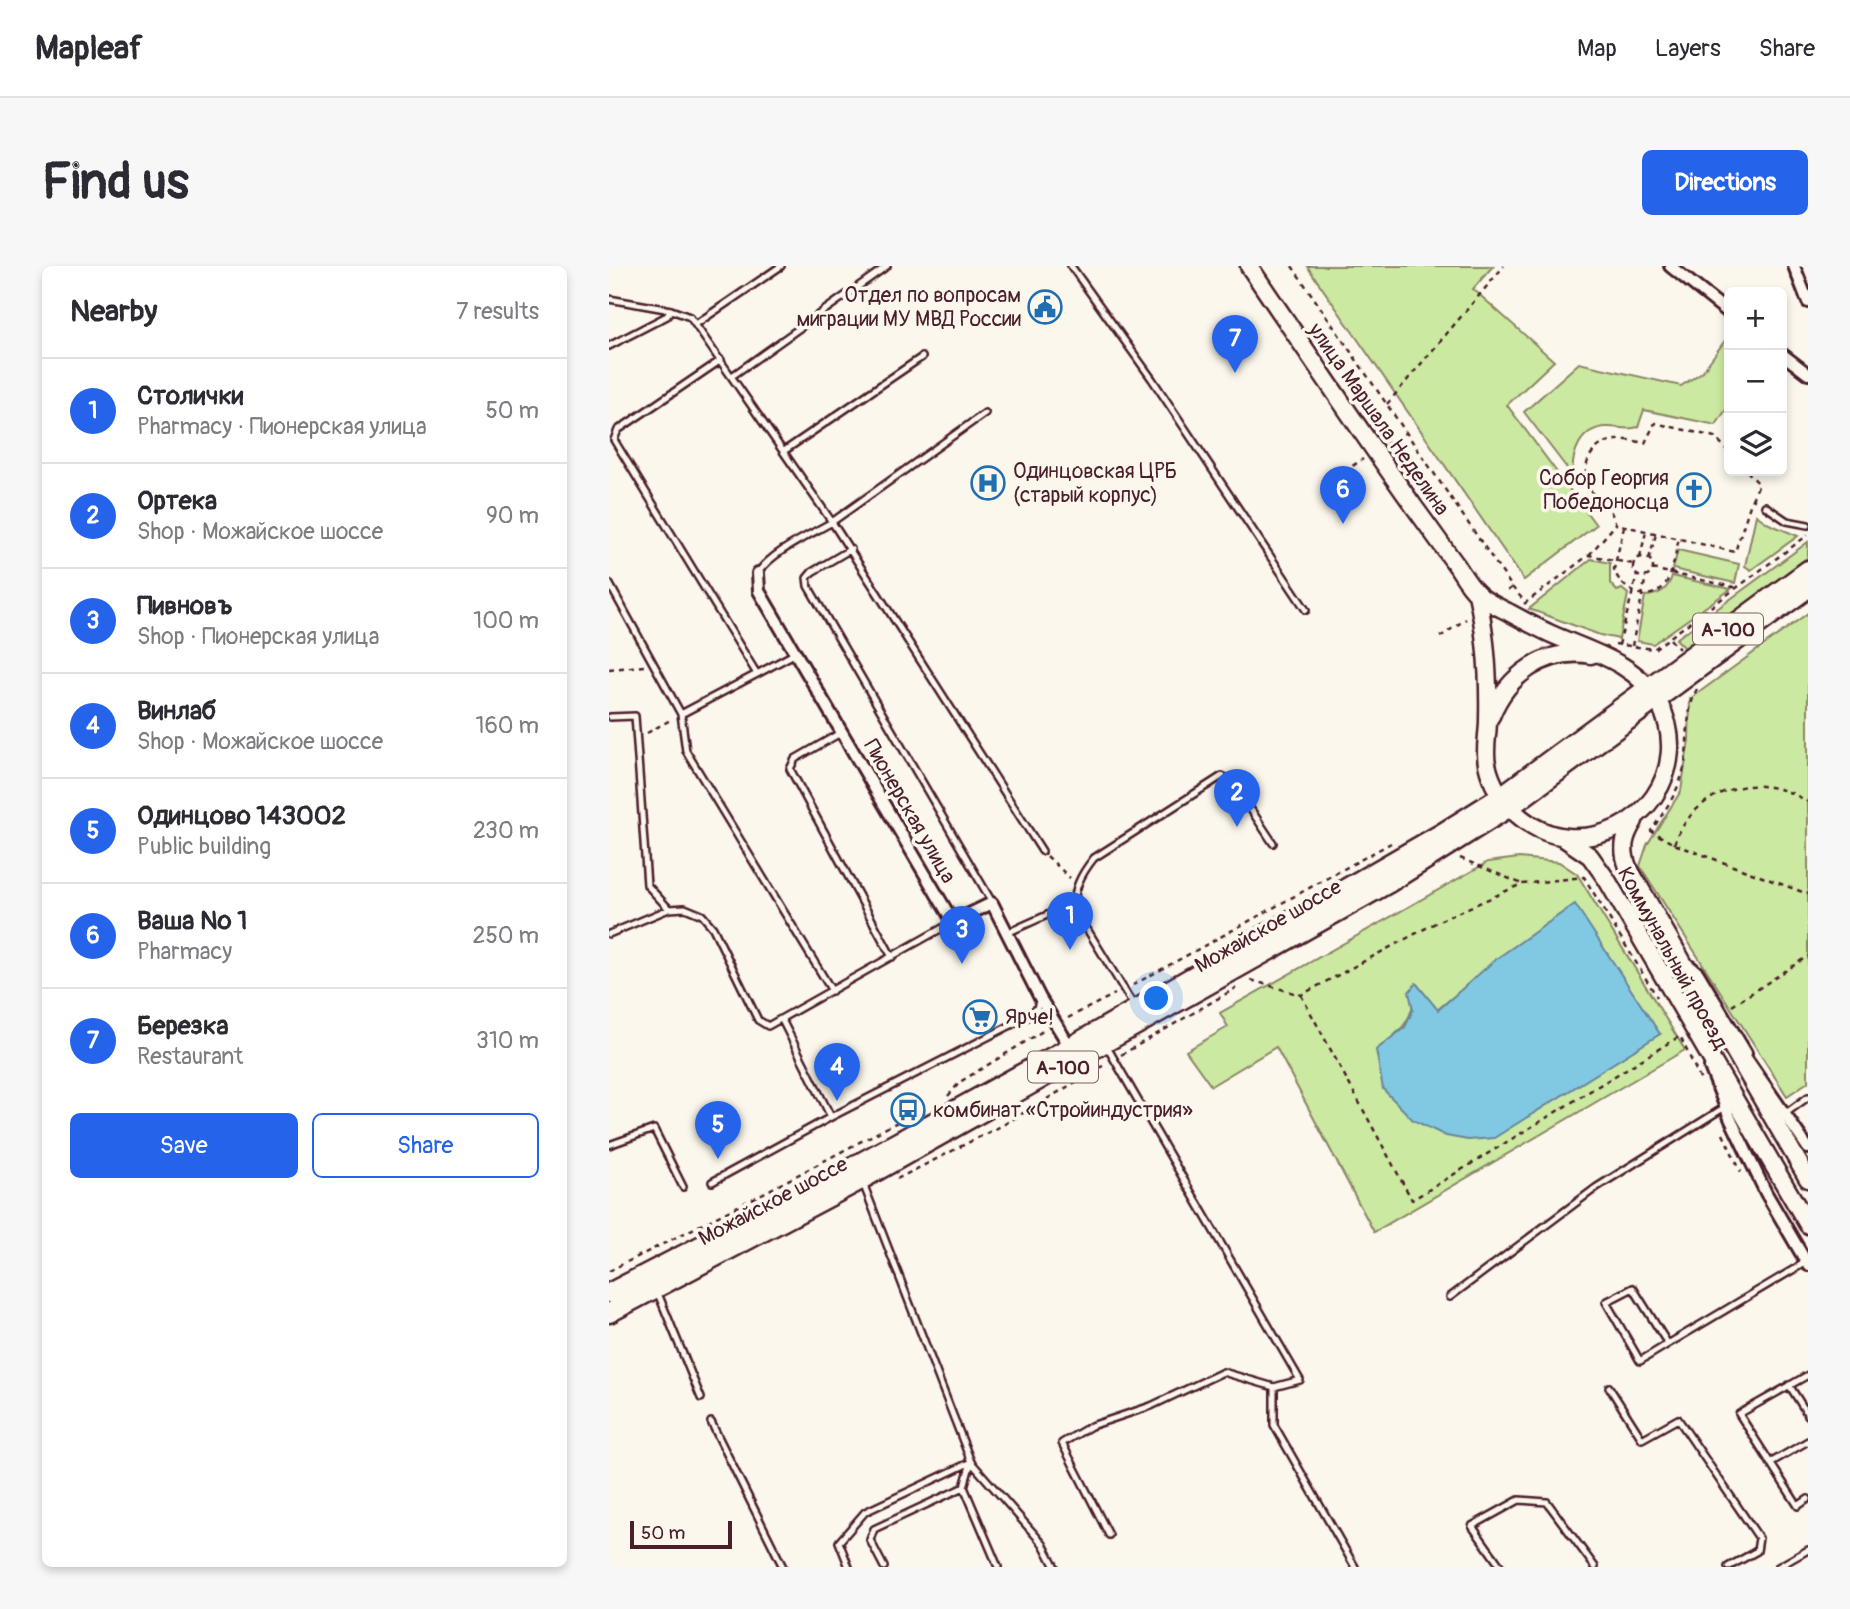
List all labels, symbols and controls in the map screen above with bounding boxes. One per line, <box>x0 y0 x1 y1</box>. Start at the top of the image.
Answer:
text: Mapleaf <box>35 28 143 69</box>
text: Map <box>1577 34 1617 63</box>
text: Layers <box>1655 34 1721 63</box>
text: Share <box>1759 34 1815 63</box>
button: Directions <box>1642 150 1808 215</box>
text: Find us <box>42 152 189 213</box>
place label: Отдел по вопросам миграции МУ МВД России <box>796 282 1021 333</box>
map controls <box>1724 287 1787 476</box>
button: + <box>1724 287 1787 350</box>
public building icon: Отдел по вопросам миграции МУ МВД России <box>1026 288 1064 326</box>
text: Nearby <box>70 293 157 330</box>
text: 7 results <box>456 297 539 326</box>
pin: 7 <box>1212 315 1258 373</box>
street label: улица Маршала Неделина <box>1301 317 1455 521</box>
button: − <box>1724 350 1787 413</box>
text: Столички <box>137 380 243 412</box>
text: 1 <box>89 396 98 425</box>
text: 50 m <box>485 396 539 425</box>
text: Pharmacy · Пионерская улица <box>137 412 427 441</box>
button: layers <box>1724 413 1787 476</box>
place label: Одинцовская ЦРБ (старый корпус) <box>1013 458 1177 509</box>
hospital icon: Одинцовская ЦРБ (старый корпус) <box>969 464 1007 502</box>
place label: Собор Георгия Победоносца <box>1539 465 1669 516</box>
pin: 6 <box>1320 466 1366 524</box>
church icon: Собор Георгия Победоносца <box>1675 471 1713 509</box>
text: Ортека <box>137 485 217 517</box>
text: 2 <box>87 501 99 530</box>
text: 90 m <box>486 501 539 530</box>
text: Shop · Можайское шоссе <box>137 517 383 546</box>
text: Пивновъ <box>137 590 233 622</box>
text: 3 <box>87 606 99 635</box>
text: 100 m <box>473 606 539 635</box>
road number: А-100 <box>1693 614 1763 644</box>
text: Shop · Пионерская улица <box>137 622 379 651</box>
text: Винлаб <box>137 695 216 727</box>
text: 4 <box>86 711 100 740</box>
text: 160 m <box>475 711 539 740</box>
text: Shop · Можайское шоссе <box>137 727 383 756</box>
street label: Пионерская улица <box>857 734 962 888</box>
pin: 2 <box>1214 769 1260 827</box>
text: Одинцово 143002 <box>137 800 346 832</box>
text: 5 <box>87 816 99 845</box>
text: 230 m <box>473 816 539 845</box>
text: Public building <box>137 832 271 861</box>
street label: Коммунальный проезд <box>1611 862 1734 1055</box>
street label: Можайское шоссе <box>1190 873 1347 979</box>
pin: 1 <box>1047 892 1093 950</box>
text: Ваша № 1 <box>137 905 247 937</box>
pin: 3 <box>939 906 985 964</box>
text: 6 <box>86 921 100 950</box>
text: 250 m <box>473 921 539 950</box>
text: Pharmacy <box>137 937 232 966</box>
your location <box>1139 981 1173 1015</box>
supermarket icon: Ярче! <box>961 998 999 1036</box>
place label: Ярче! <box>1005 1004 1054 1031</box>
text: Березка <box>137 1010 229 1042</box>
text: 7 <box>87 1026 99 1055</box>
text: 310 m <box>476 1026 539 1055</box>
text: Restaurant <box>137 1042 243 1071</box>
pin: 4 <box>814 1043 860 1101</box>
road number: А-100 <box>1028 1052 1098 1082</box>
bus stop icon: комбинат «Стройиндустрия» <box>889 1091 927 1129</box>
place label: комбинат «Стройиндустрия» <box>933 1097 1193 1124</box>
pin: 5 <box>695 1101 741 1159</box>
button: Save <box>70 1113 298 1178</box>
button: Share <box>312 1113 539 1178</box>
street label: Можайское шоссе <box>694 1150 853 1252</box>
scale bar <box>630 1518 731 1550</box>
text: 50 m <box>641 1521 685 1545</box>

